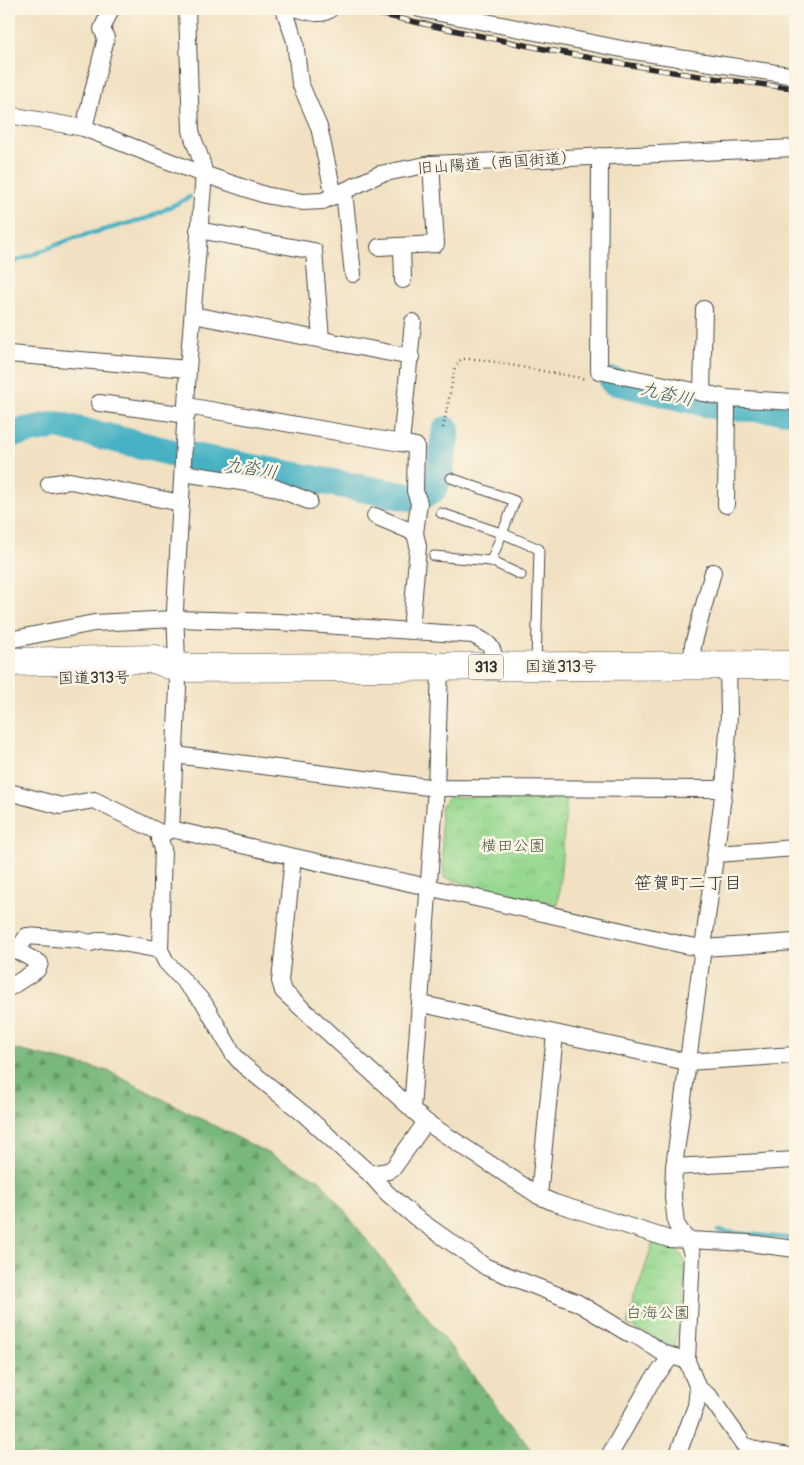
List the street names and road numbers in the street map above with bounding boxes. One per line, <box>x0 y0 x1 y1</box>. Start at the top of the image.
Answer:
street label: 旧山陽道（西国街道） <box>417 147 578 179</box>
road number: 313 <box>468 654 504 680</box>
street label: 国道313号 <box>525 657 597 677</box>
street label: 国道313号 <box>58 667 130 689</box>

